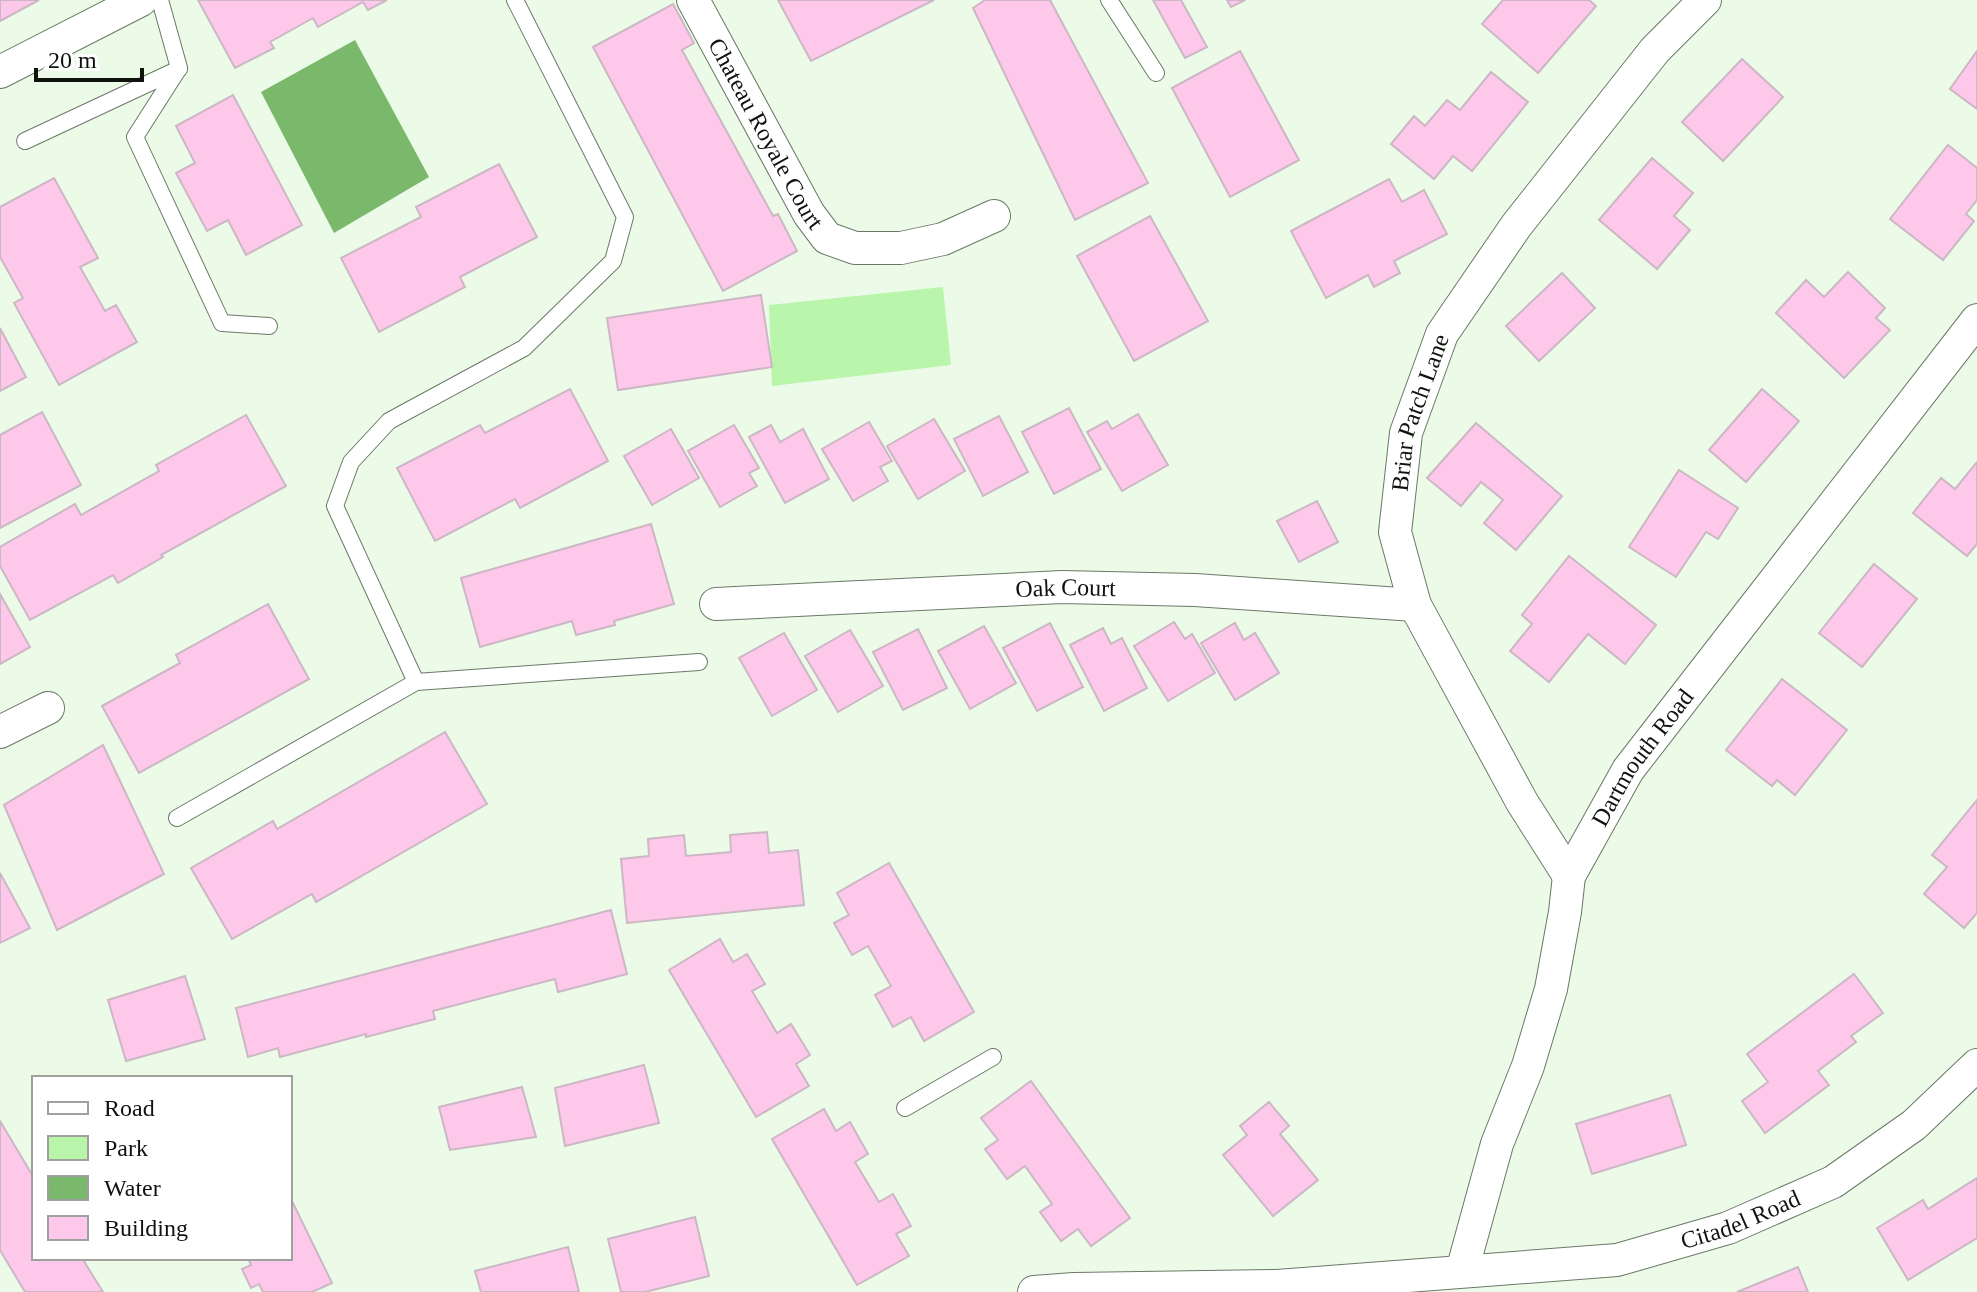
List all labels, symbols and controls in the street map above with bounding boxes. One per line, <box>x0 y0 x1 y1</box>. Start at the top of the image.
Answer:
scale bar <box>36 32 142 82</box>
street label: Chateau Royale Court <box>703 34 829 234</box>
text: 20 m <box>48 47 97 73</box>
street label: Briar Patch Lane <box>1387 331 1454 493</box>
street label: Oak Court <box>1015 574 1117 602</box>
street label: Dartmouth Road <box>1586 684 1699 831</box>
legend <box>32 1076 292 1260</box>
text: Road <box>104 1095 155 1121</box>
text: Park <box>104 1135 148 1161</box>
text: Water <box>104 1175 161 1201</box>
street label: Citadel Road <box>1678 1185 1804 1254</box>
text: Building <box>104 1215 188 1241</box>

